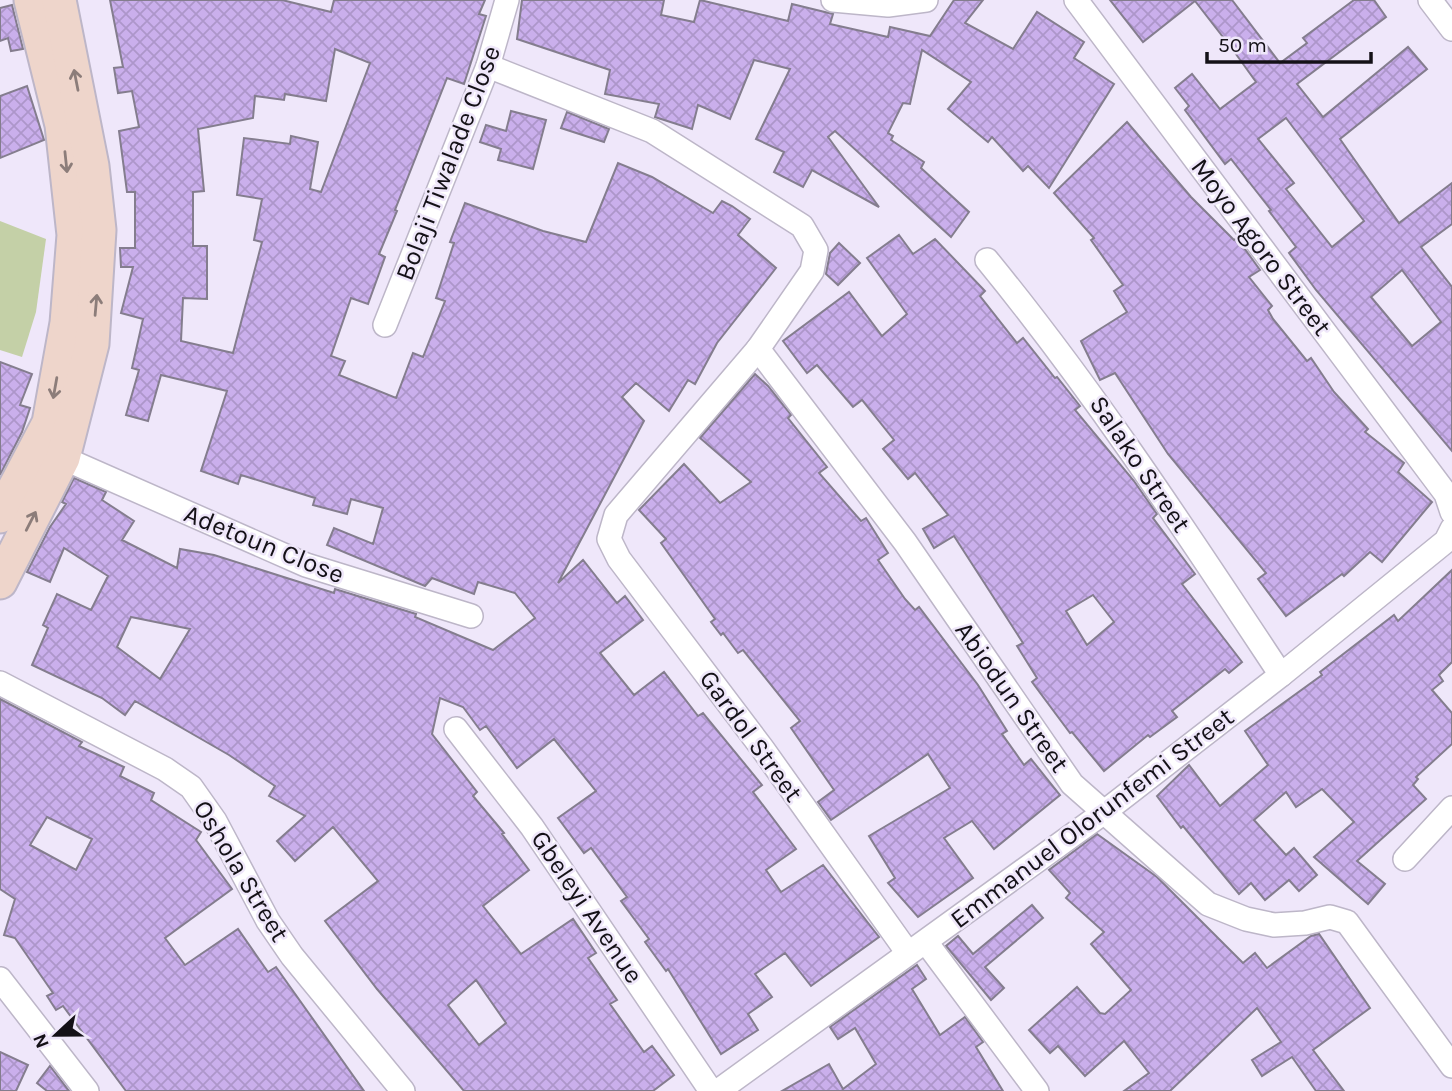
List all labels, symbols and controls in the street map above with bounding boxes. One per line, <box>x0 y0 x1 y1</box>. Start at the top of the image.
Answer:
scale bar <box>1207 21 1372 65</box>
text: 50 m <box>1218 33 1267 57</box>
street label: Bolaji Tiwalade Close <box>389 41 507 285</box>
one-way arrow <box>69 69 82 92</box>
one-way arrow <box>60 150 73 173</box>
street label: Moyo Agoro Street <box>1184 152 1338 342</box>
one-way arrow <box>90 295 103 317</box>
one-way arrow <box>48 376 61 399</box>
street label: Salako Street <box>1083 390 1197 538</box>
street label: Adetoun Close <box>180 498 348 590</box>
one-way arrow <box>24 511 38 532</box>
street label: Abiodun Street <box>949 616 1075 778</box>
street label: Gardol Street <box>693 664 809 808</box>
street label: Emmanuel Olorunfemi Street <box>944 701 1240 935</box>
street label: Oshola Street <box>187 795 295 948</box>
street label: Gbeleyi Avenue <box>524 825 650 989</box>
north arrow <box>21 1000 91 1070</box>
text: N <box>28 1031 54 1051</box>

